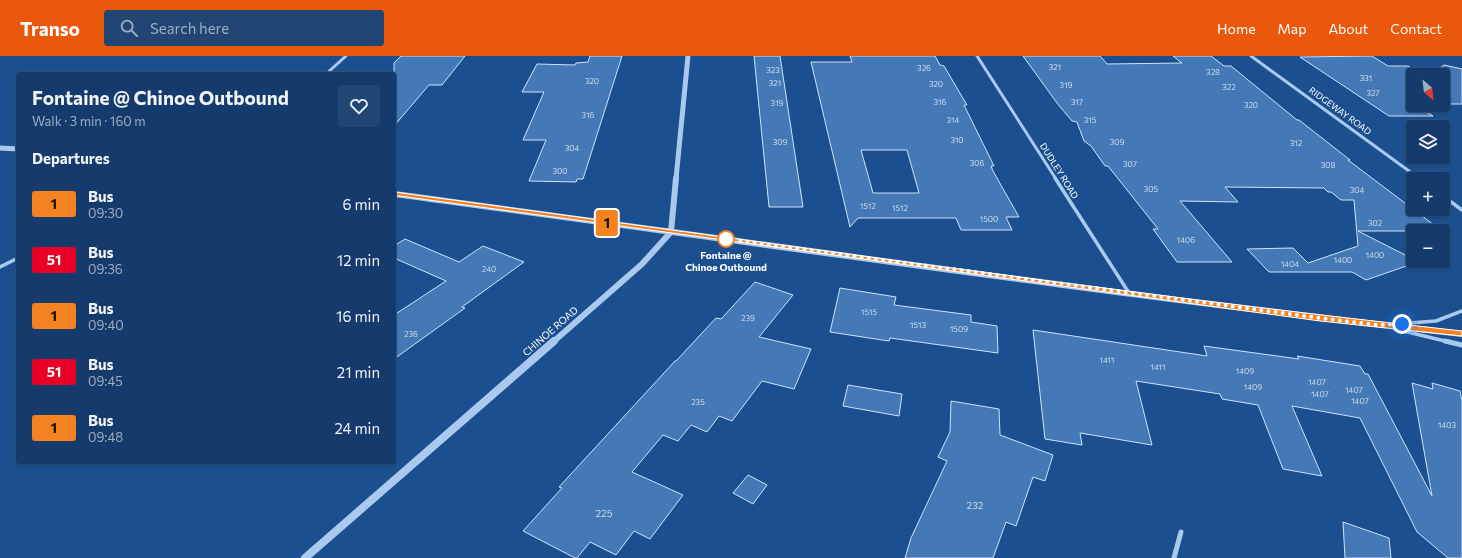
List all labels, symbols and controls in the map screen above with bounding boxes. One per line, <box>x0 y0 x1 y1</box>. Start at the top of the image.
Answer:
search box <box>104 10 384 46</box>
text: Transo <box>20 17 80 40</box>
icon: search <box>118 17 140 39</box>
text: Search here <box>150 19 229 37</box>
text: Home <box>1217 20 1256 37</box>
text: Map <box>1278 20 1306 37</box>
text: About <box>1328 20 1368 37</box>
text: Contact <box>1390 20 1442 37</box>
house number: 321 <box>1049 62 1061 72</box>
house number: 326 <box>917 63 931 73</box>
house number: 323 <box>766 65 780 75</box>
house number: 328 <box>1206 67 1220 77</box>
north arrow <box>1406 68 1450 112</box>
map controls <box>1406 68 1450 268</box>
house number: 331 <box>1360 73 1372 83</box>
house number: 320 <box>585 76 599 86</box>
house number: 321 <box>769 78 781 88</box>
house number: 320 <box>929 79 943 89</box>
house number: 319 <box>1060 80 1073 90</box>
house number: 322 <box>1222 82 1236 92</box>
street label: RIDGEWAY ROAD <box>1307 84 1374 137</box>
button: heart <box>338 85 380 127</box>
text: Fontaine @ Chinoe Outbound <box>32 86 289 109</box>
house number: 327 <box>1366 88 1380 98</box>
house number: 316 <box>934 97 947 107</box>
house number: 317 <box>1071 97 1083 107</box>
house number: 319 <box>771 98 784 108</box>
house number: 320 <box>1244 100 1258 110</box>
house number: 316 <box>582 110 595 120</box>
text: Walk · 3 min · 160 m <box>32 113 146 129</box>
house number: 314 <box>947 115 960 125</box>
house number: 315 <box>1084 115 1097 125</box>
button: layers <box>1406 120 1450 164</box>
house number: 310 <box>950 135 964 145</box>
house number: 309 <box>773 137 787 147</box>
house number: 309 <box>1110 137 1124 147</box>
house number: 312 <box>1290 138 1303 148</box>
street label: DUDLEY ROAD <box>1038 141 1081 201</box>
house number: 304 <box>565 143 579 153</box>
text: Departures <box>32 149 110 167</box>
house number: 306 <box>970 158 984 168</box>
house number: 307 <box>1123 159 1137 169</box>
house number: 308 <box>1321 160 1335 170</box>
house number: 300 <box>552 166 568 176</box>
button: + <box>1406 172 1450 216</box>
house number: 305 <box>1144 184 1159 194</box>
house number: 304 <box>1350 185 1364 195</box>
text: Bus <box>88 187 113 205</box>
text: 1 <box>51 195 57 212</box>
text: 6 min <box>342 195 380 213</box>
house number: 1512 <box>860 201 876 211</box>
house number: 1512 <box>892 203 908 213</box>
text: 09:30 <box>88 205 123 221</box>
line badge: 1 <box>594 210 620 236</box>
text: 1 <box>604 214 610 231</box>
house number: 1500 <box>980 214 998 224</box>
house number: 302 <box>1368 218 1383 228</box>
button: − <box>1406 224 1450 268</box>
marker: Fontaine @ Chinoe Outbound <box>717 230 735 248</box>
house number: 1406 <box>1177 235 1195 245</box>
text: Bus <box>88 243 113 261</box>
place label: Fontaine @ Chinoe Outbound <box>685 249 767 273</box>
house number: 1400 <box>1366 250 1384 260</box>
text: 51 <box>47 251 61 268</box>
text: 12 min <box>337 251 380 269</box>
house number: 1400 <box>1334 255 1352 265</box>
house number: 1404 <box>1281 259 1299 269</box>
text: 09:36 <box>88 261 123 277</box>
house number: 240 <box>482 264 496 274</box>
text: Bus <box>88 299 113 317</box>
street label: CHINOE ROAD <box>520 304 580 358</box>
text: 1 <box>51 307 57 324</box>
text: 16 min <box>336 307 380 325</box>
house number: 1515 <box>861 307 877 317</box>
house number: 239 <box>741 313 755 323</box>
your location <box>1392 314 1412 334</box>
text: 09:40 <box>88 317 124 333</box>
house number: 1513 <box>910 320 926 330</box>
house number: 1509 <box>950 324 968 334</box>
house number: 236 <box>404 329 418 339</box>
text: Bus <box>88 355 113 373</box>
house number: 1411 <box>1100 355 1114 365</box>
house number: 1411 <box>1151 362 1165 372</box>
text: 51 <box>47 363 61 380</box>
text: 21 min <box>337 363 380 381</box>
house number: 1409 <box>1236 366 1254 376</box>
text: 09:45 <box>88 373 123 389</box>
house number: 1407 <box>1308 377 1326 387</box>
house number: 1409 <box>1244 382 1262 392</box>
house number: 1407 <box>1345 385 1363 395</box>
house number: 1407 <box>1311 389 1329 399</box>
house number: 1407 <box>1351 396 1369 406</box>
house number: 235 <box>691 397 705 407</box>
text: Bus <box>88 411 113 429</box>
text: 1 <box>51 419 57 436</box>
text: 24 min <box>335 419 380 437</box>
house number: 1403 <box>1438 420 1456 430</box>
text: 09:48 <box>88 429 123 445</box>
house number: 232 <box>967 499 984 511</box>
house number: 225 <box>596 507 613 519</box>

